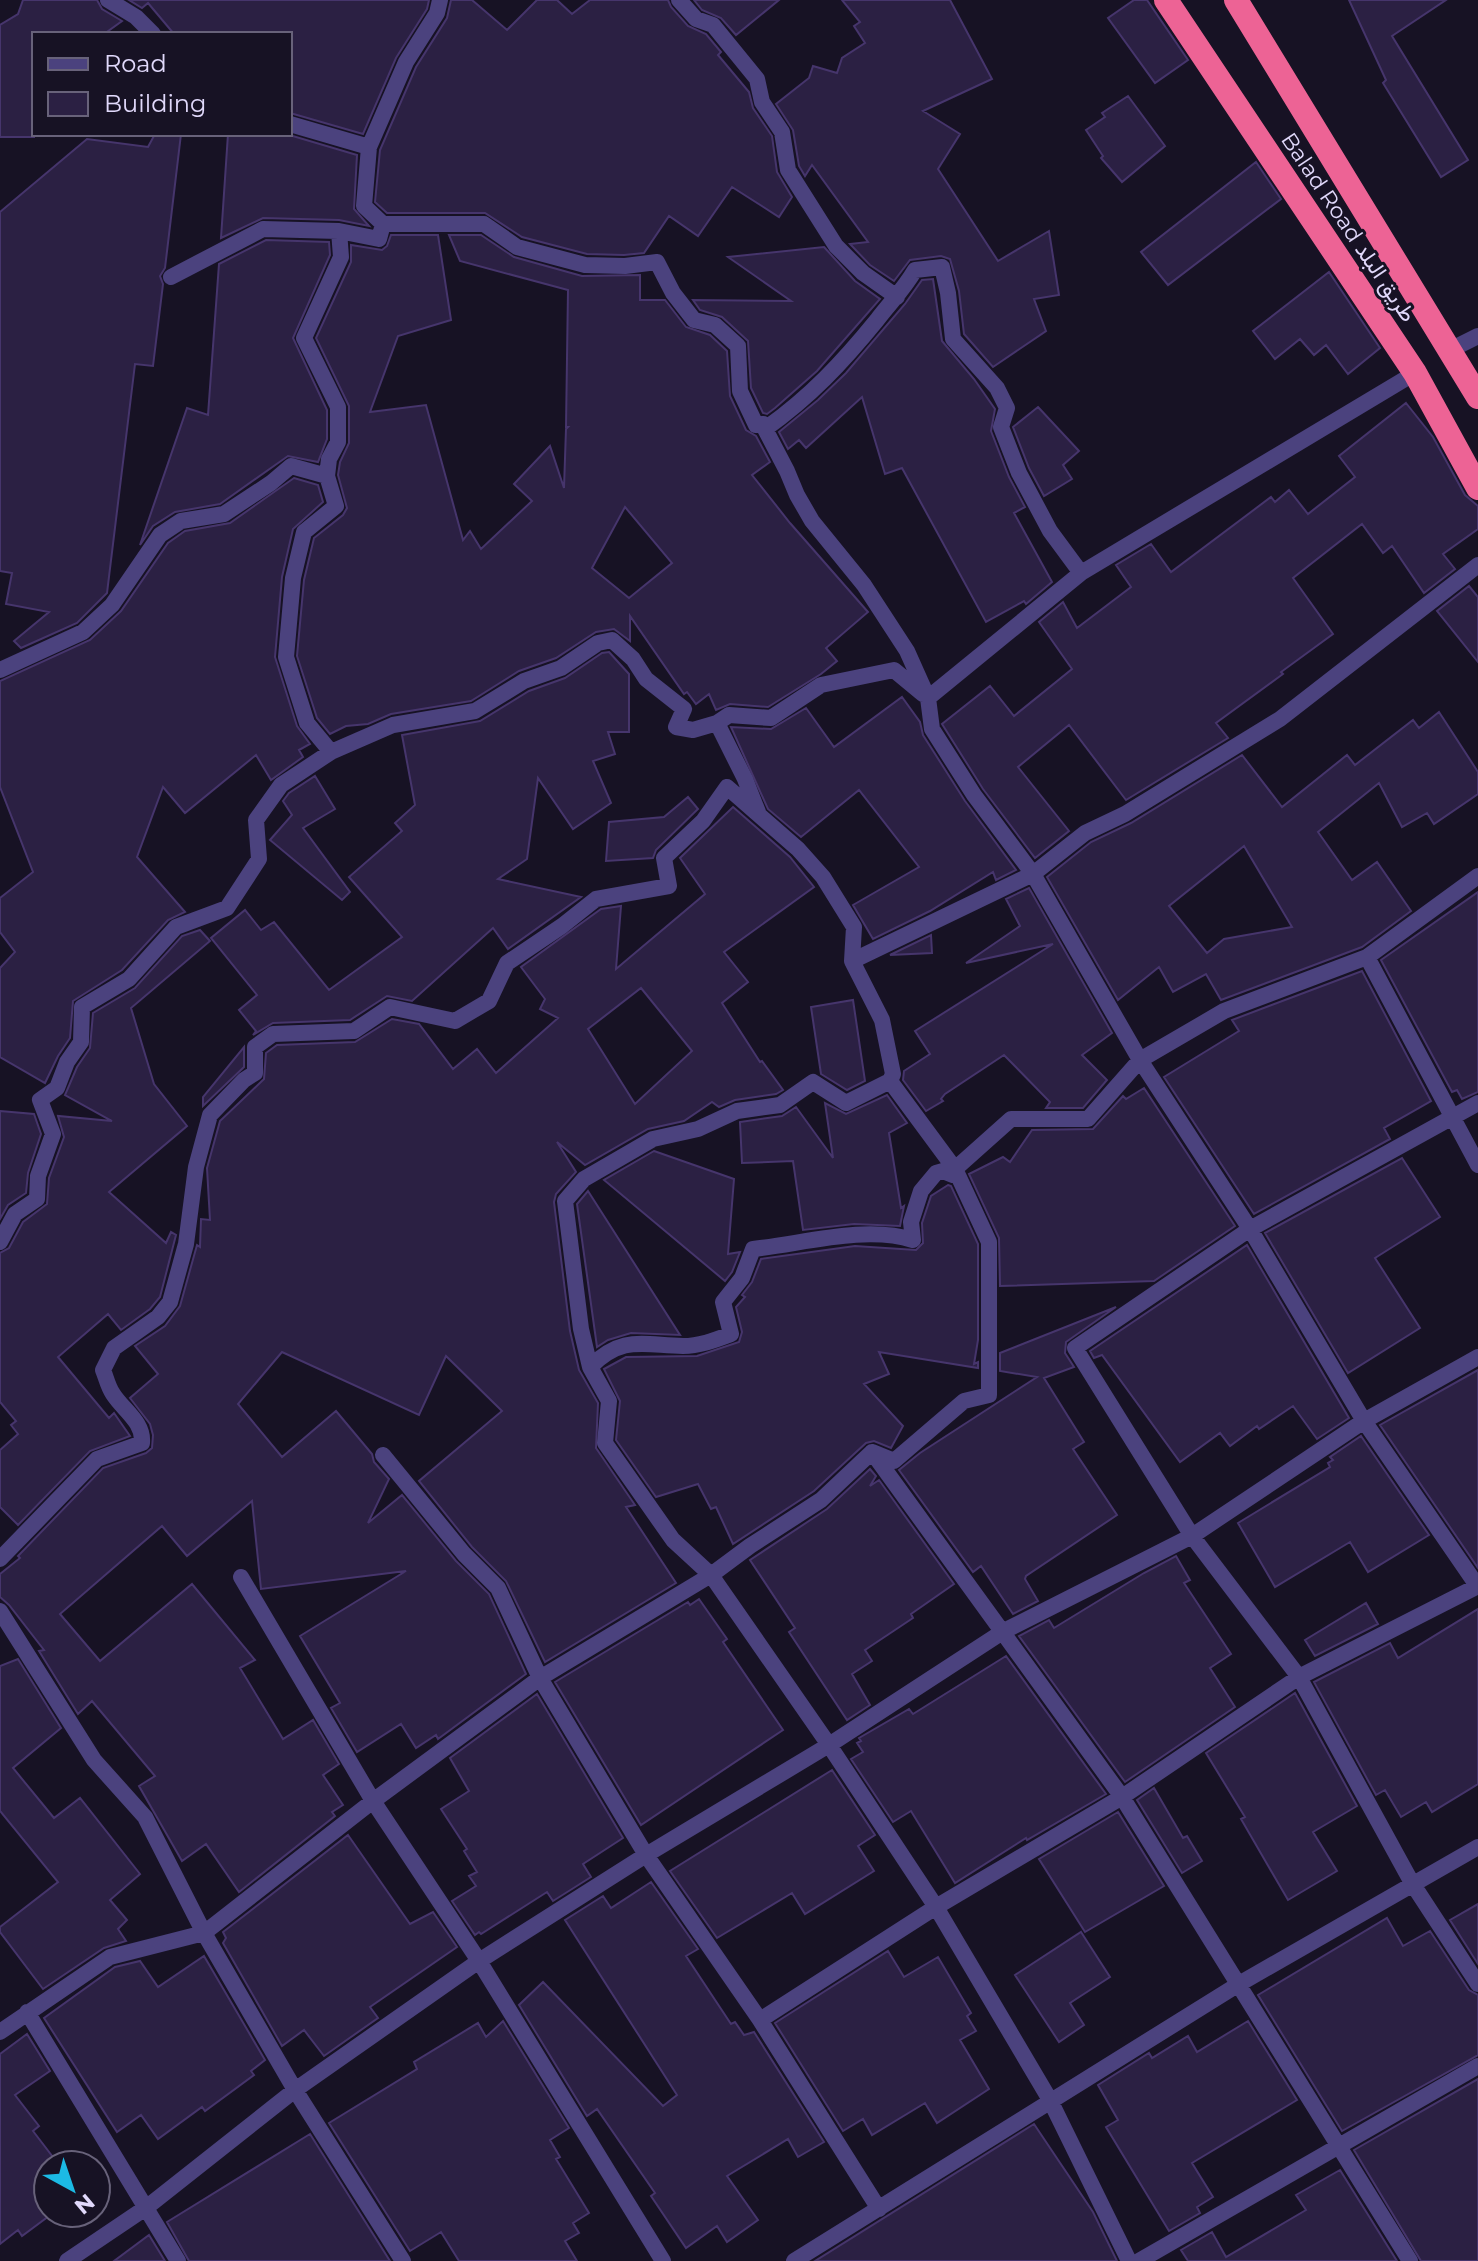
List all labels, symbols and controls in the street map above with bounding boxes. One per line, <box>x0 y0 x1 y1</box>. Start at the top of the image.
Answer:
legend <box>32 32 292 136</box>
text: Road <box>104 49 167 78</box>
text: Building <box>104 89 207 118</box>
street label: Balad Road طريق البلد <box>1275 127 1422 327</box>
north arrow <box>32 2149 112 2229</box>
text: N <box>69 2188 100 2220</box>

